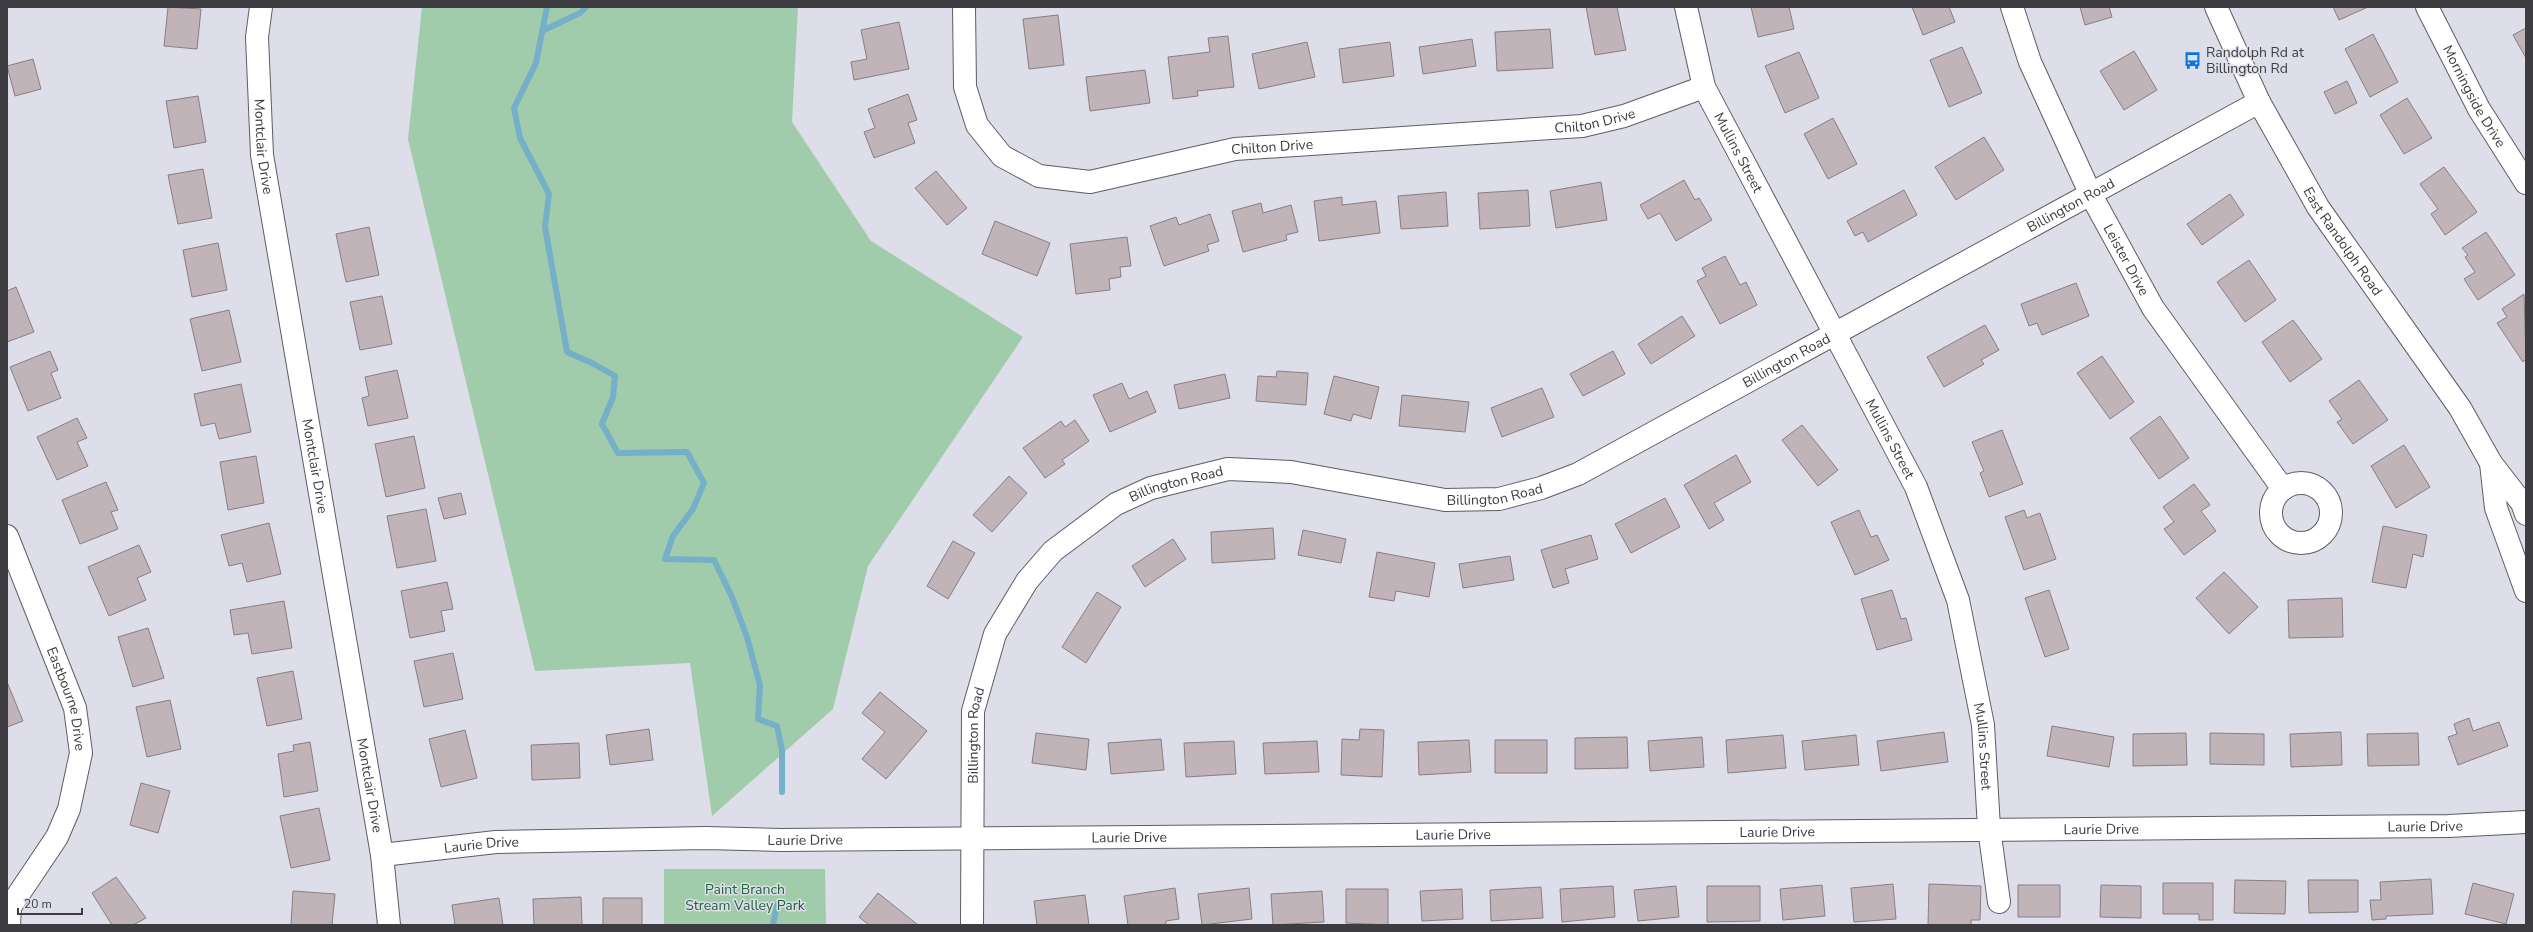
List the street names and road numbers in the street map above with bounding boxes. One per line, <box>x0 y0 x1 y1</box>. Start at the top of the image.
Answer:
street label: Morningside Drive <box>2438 42 2511 151</box>
street label: Montclair Drive <box>250 98 278 196</box>
street label: Chilton Drive <box>1554 103 1638 137</box>
street label: Mullins Street <box>1710 109 1768 196</box>
street label: Chilton Drive <box>1231 134 1314 159</box>
street label: Billington Road <box>2023 173 2118 237</box>
street label: East Randolph Road <box>2299 183 2387 299</box>
street label: Leister Drive <box>2099 220 2154 299</box>
street label: Billington Road <box>1739 329 1834 392</box>
street label: Mullins Street <box>1861 395 1919 482</box>
street label: Montclair Drive <box>298 417 333 515</box>
street label: Billington Road <box>1126 461 1225 506</box>
street label: Billington Road <box>1447 478 1545 509</box>
street label: Eastbourne Drive <box>42 644 90 752</box>
street label: Billington Road <box>963 685 989 784</box>
street label: Mullins Street <box>1969 701 1996 791</box>
street label: Montclair Drive <box>353 737 388 834</box>
street label: Laurie Drive <box>2387 816 2463 836</box>
street label: Laurie Drive <box>2063 819 2139 839</box>
street label: Laurie Drive <box>1739 822 1815 841</box>
street label: Laurie Drive <box>1415 825 1491 844</box>
street label: Laurie Drive <box>1091 827 1167 847</box>
street label: Laurie Drive <box>767 830 843 850</box>
street label: Laurie Drive <box>443 832 519 857</box>

